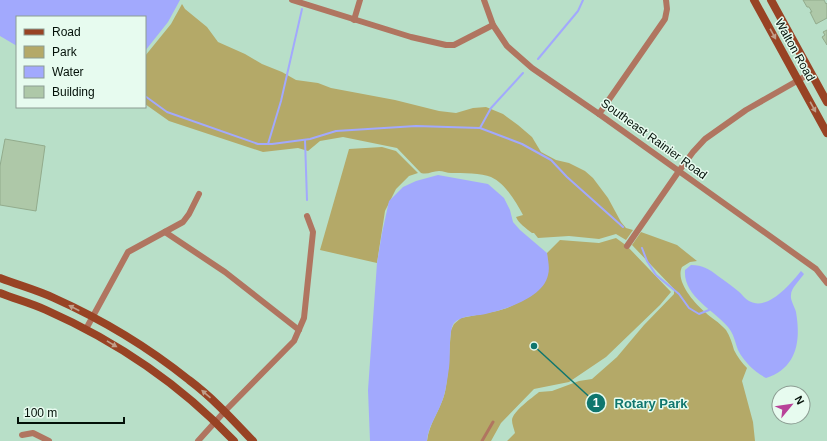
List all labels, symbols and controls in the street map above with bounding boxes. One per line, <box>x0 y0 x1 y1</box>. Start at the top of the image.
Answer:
legend <box>16 16 146 108</box>
street label: Walton Road <box>772 16 818 84</box>
text: Road <box>52 25 81 39</box>
one-way arrow <box>770 28 776 40</box>
text: Park <box>52 45 78 59</box>
text: Water <box>52 65 84 79</box>
text: Building <box>52 85 95 99</box>
street label: Southeast Rainier Road <box>598 96 710 182</box>
one-way arrow <box>809 101 816 113</box>
one-way arrow <box>68 305 79 311</box>
one-way arrow <box>106 341 118 348</box>
north arrow <box>771 385 811 425</box>
one-way arrow <box>200 389 211 398</box>
callout: Rotary Park <box>586 391 695 416</box>
text: N <box>793 394 807 407</box>
text: 1 <box>593 396 600 410</box>
text: Rotary Park <box>615 396 688 411</box>
scale bar <box>18 399 124 425</box>
text: 100 m <box>24 406 57 420</box>

